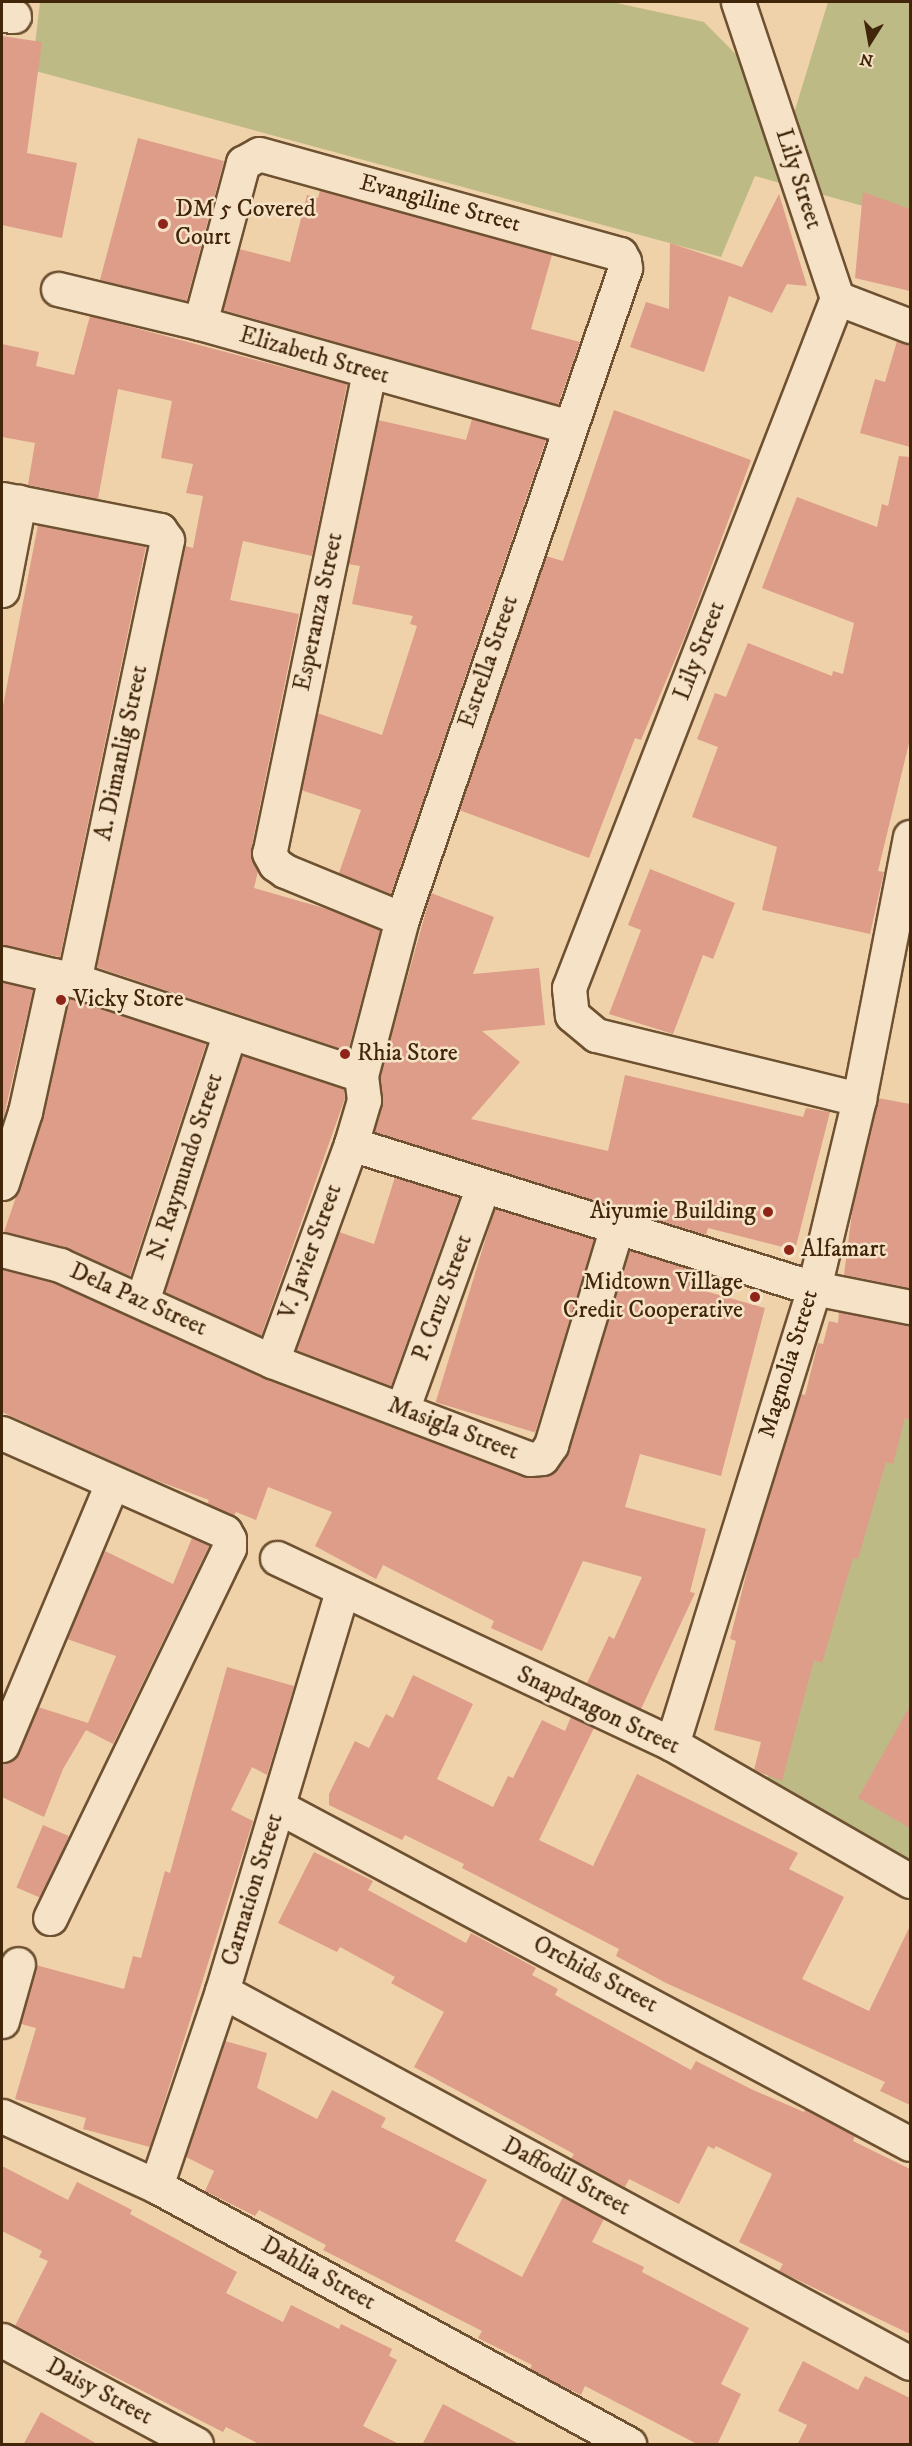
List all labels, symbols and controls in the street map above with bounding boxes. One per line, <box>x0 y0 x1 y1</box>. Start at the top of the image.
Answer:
north arrow <box>840 12 900 72</box>
text: N <box>858 49 875 71</box>
street label: Lily Street <box>768 125 828 233</box>
street label: Evangiline Street <box>356 169 524 239</box>
place label: DM 5 Covered Court <box>175 196 316 252</box>
marker: DM 5 Covered Court <box>156 217 170 231</box>
street label: Elizabeth Street <box>236 321 392 391</box>
street label: Esperanza Street <box>288 530 350 694</box>
street label: Estrella Street <box>453 592 525 732</box>
street label: Lily Street <box>668 597 732 705</box>
street label: A. Dimanlig Street <box>89 663 155 843</box>
place label: Vicky Store <box>73 986 184 1014</box>
marker: Vicky Store <box>54 993 68 1007</box>
place label: Rhia Store <box>357 1040 458 1068</box>
marker: Rhia Store <box>338 1047 352 1061</box>
street label: N. Raymundo Street <box>142 1070 230 1264</box>
street label: V. Javier Street <box>273 1181 349 1323</box>
place label: Aiyumie Building <box>590 1198 756 1226</box>
marker: Aiyumie Building <box>761 1205 775 1219</box>
street label: P. Cruz Street <box>407 1231 479 1365</box>
place label: Alfamart <box>801 1236 886 1264</box>
marker: Alfamart <box>782 1243 796 1257</box>
street label: Dela Paz Street <box>65 1257 211 1343</box>
place label: Midtown Village Credit Cooperative <box>563 1269 743 1325</box>
street label: Magnolia Street <box>753 1286 825 1442</box>
marker: Midtown Village Credit Cooperative <box>748 1290 762 1304</box>
street label: Masigla Street <box>384 1391 522 1467</box>
street label: Snapdragon Street <box>512 1661 684 1761</box>
street label: Carnation Street <box>216 1810 290 1970</box>
street label: Orchids Street <box>528 1930 662 2020</box>
street label: Daffodil Street <box>497 2131 635 2223</box>
street label: Dahlia Street <box>256 2231 380 2317</box>
street label: Daisy Street <box>41 2352 157 2432</box>

